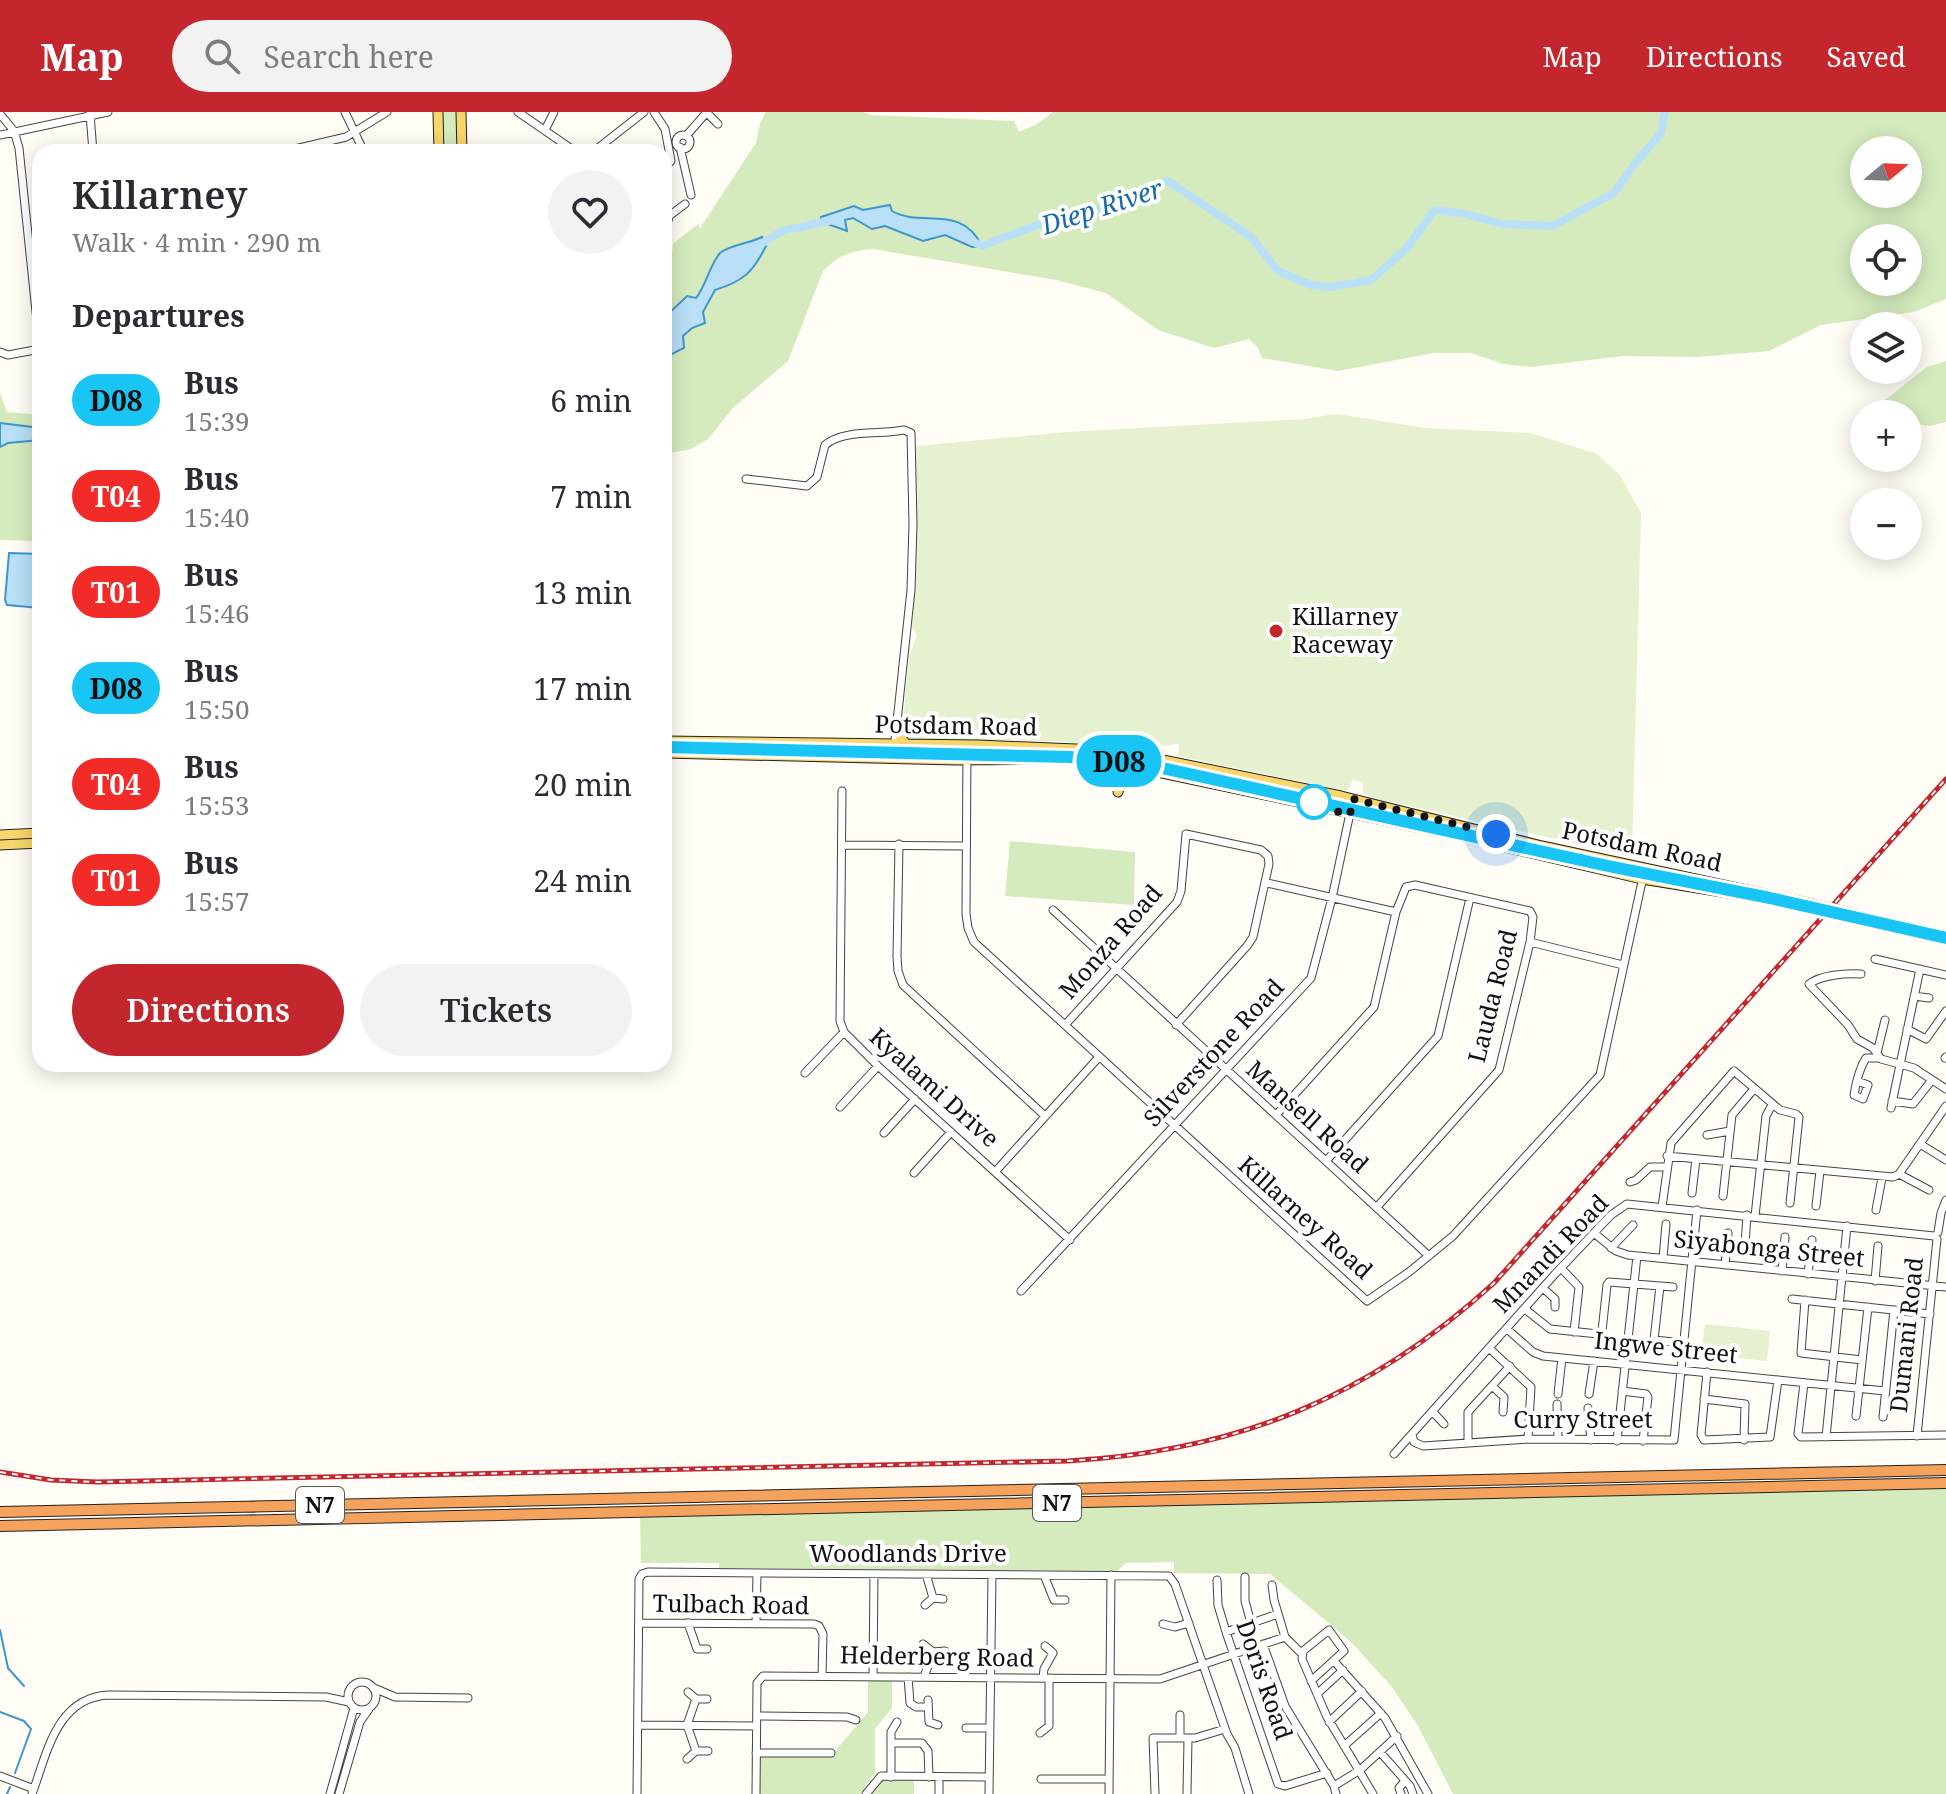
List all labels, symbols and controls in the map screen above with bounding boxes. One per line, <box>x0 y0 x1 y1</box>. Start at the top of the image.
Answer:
search box <box>172 20 732 92</box>
text: Map <box>40 30 124 82</box>
icon: search <box>200 34 244 78</box>
text: Search here <box>264 36 434 77</box>
text: Map <box>1542 37 1602 75</box>
text: Directions <box>1646 37 1783 75</box>
text: Saved <box>1827 37 1906 75</box>
north arrow <box>1850 136 1922 208</box>
map controls <box>1850 136 1922 560</box>
text: Killarney <box>72 168 247 220</box>
water label: Diep River <box>1036 169 1168 243</box>
button: heart <box>548 170 632 254</box>
text: Walk · 4 min · 290 m <box>72 224 321 260</box>
button: locate <box>1850 224 1922 296</box>
text: Departures <box>72 295 245 336</box>
button: layers <box>1850 312 1922 384</box>
text: Bus <box>184 362 239 403</box>
text: 6 min <box>550 380 632 421</box>
text: D08 <box>89 381 143 419</box>
button: + <box>1850 400 1922 472</box>
text: 15:39 <box>184 403 250 439</box>
text: Bus <box>184 458 239 499</box>
text: 7 min <box>550 476 632 517</box>
text: T04 <box>91 477 141 515</box>
button: − <box>1850 488 1922 560</box>
text: 15:40 <box>184 499 250 535</box>
text: Bus <box>184 554 239 595</box>
text: 13 min <box>533 572 632 613</box>
text: T01 <box>91 573 141 611</box>
text: 15:46 <box>184 595 250 631</box>
place label: Killarney Raceway <box>1292 599 1398 660</box>
marker: Killarney Raceway <box>1267 622 1285 640</box>
text: Bus <box>184 650 239 691</box>
text: 17 min <box>533 668 632 709</box>
text: D08 <box>89 669 143 707</box>
text: 15:50 <box>184 691 250 727</box>
street label: Potsdam Road <box>874 707 1038 742</box>
line badge: D08 <box>1073 735 1165 787</box>
text: D08 <box>1092 742 1146 780</box>
text: Bus <box>184 746 239 787</box>
text: 20 min <box>533 764 632 805</box>
text: T04 <box>91 765 141 803</box>
unlabelled marker <box>1297 785 1331 819</box>
text: 15:53 <box>184 787 250 823</box>
street label: Potsdam Road <box>1559 812 1726 879</box>
your location <box>1476 814 1516 854</box>
text: Bus <box>184 842 239 883</box>
text: 24 min <box>533 860 632 901</box>
text: T01 <box>91 861 141 899</box>
street label: Monza Road <box>1051 877 1169 1005</box>
text: 15:57 <box>184 883 250 919</box>
street label: Lauda Road <box>1459 925 1524 1066</box>
button: Directions <box>72 964 344 1056</box>
button: Tickets <box>360 964 632 1056</box>
street label: Silverstone Road <box>1135 970 1291 1133</box>
street label: Kyalami Drive <box>863 1020 1007 1154</box>
street label: Mansell Road <box>1240 1052 1377 1180</box>
street label: Killarney Road <box>1232 1148 1380 1286</box>
street label: Mnandi Road <box>1485 1186 1615 1320</box>
street label: Siyabonga Street <box>1672 1221 1866 1274</box>
street label: Dumani Road <box>1881 1255 1930 1414</box>
street label: Ingwe Street <box>1593 1323 1739 1370</box>
street label: Curry Street <box>1513 1402 1653 1435</box>
road number: N7 <box>1033 1485 1081 1521</box>
road number: N7 <box>296 1487 344 1523</box>
street label: Woodlands Drive <box>809 1536 1007 1569</box>
street label: Tulbach Road <box>652 1586 810 1621</box>
street label: Doris Road <box>1229 1615 1301 1744</box>
street label: Helderberg Road <box>840 1637 1035 1674</box>

